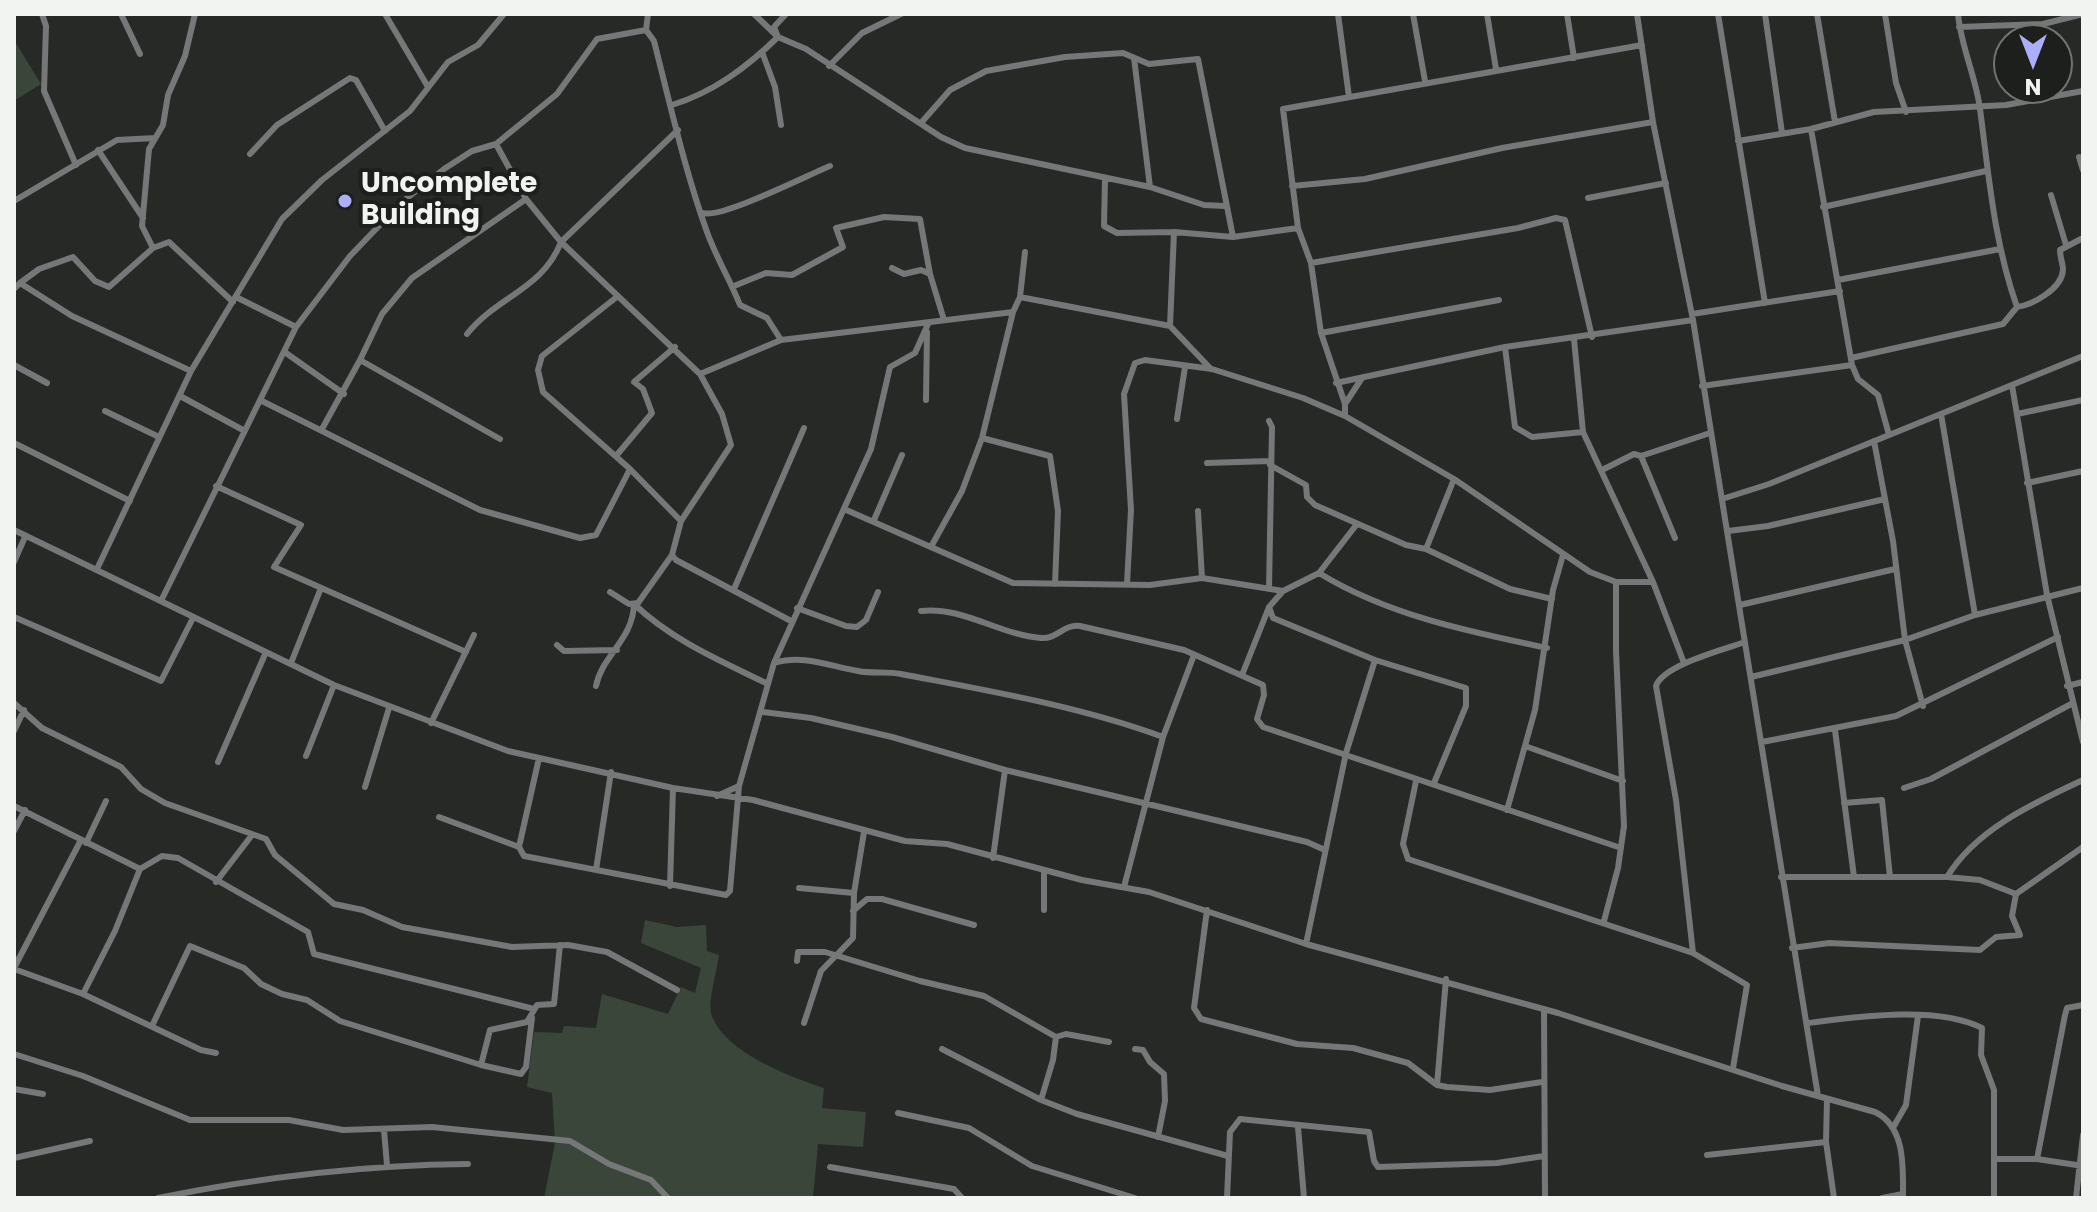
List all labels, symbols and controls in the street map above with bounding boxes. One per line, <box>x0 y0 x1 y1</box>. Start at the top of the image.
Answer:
north arrow <box>1993 24 2073 104</box>
text: N <box>2025 71 2041 102</box>
place label: Uncomplete Building <box>361 168 537 234</box>
marker: Uncomplete Building <box>336 192 354 210</box>

